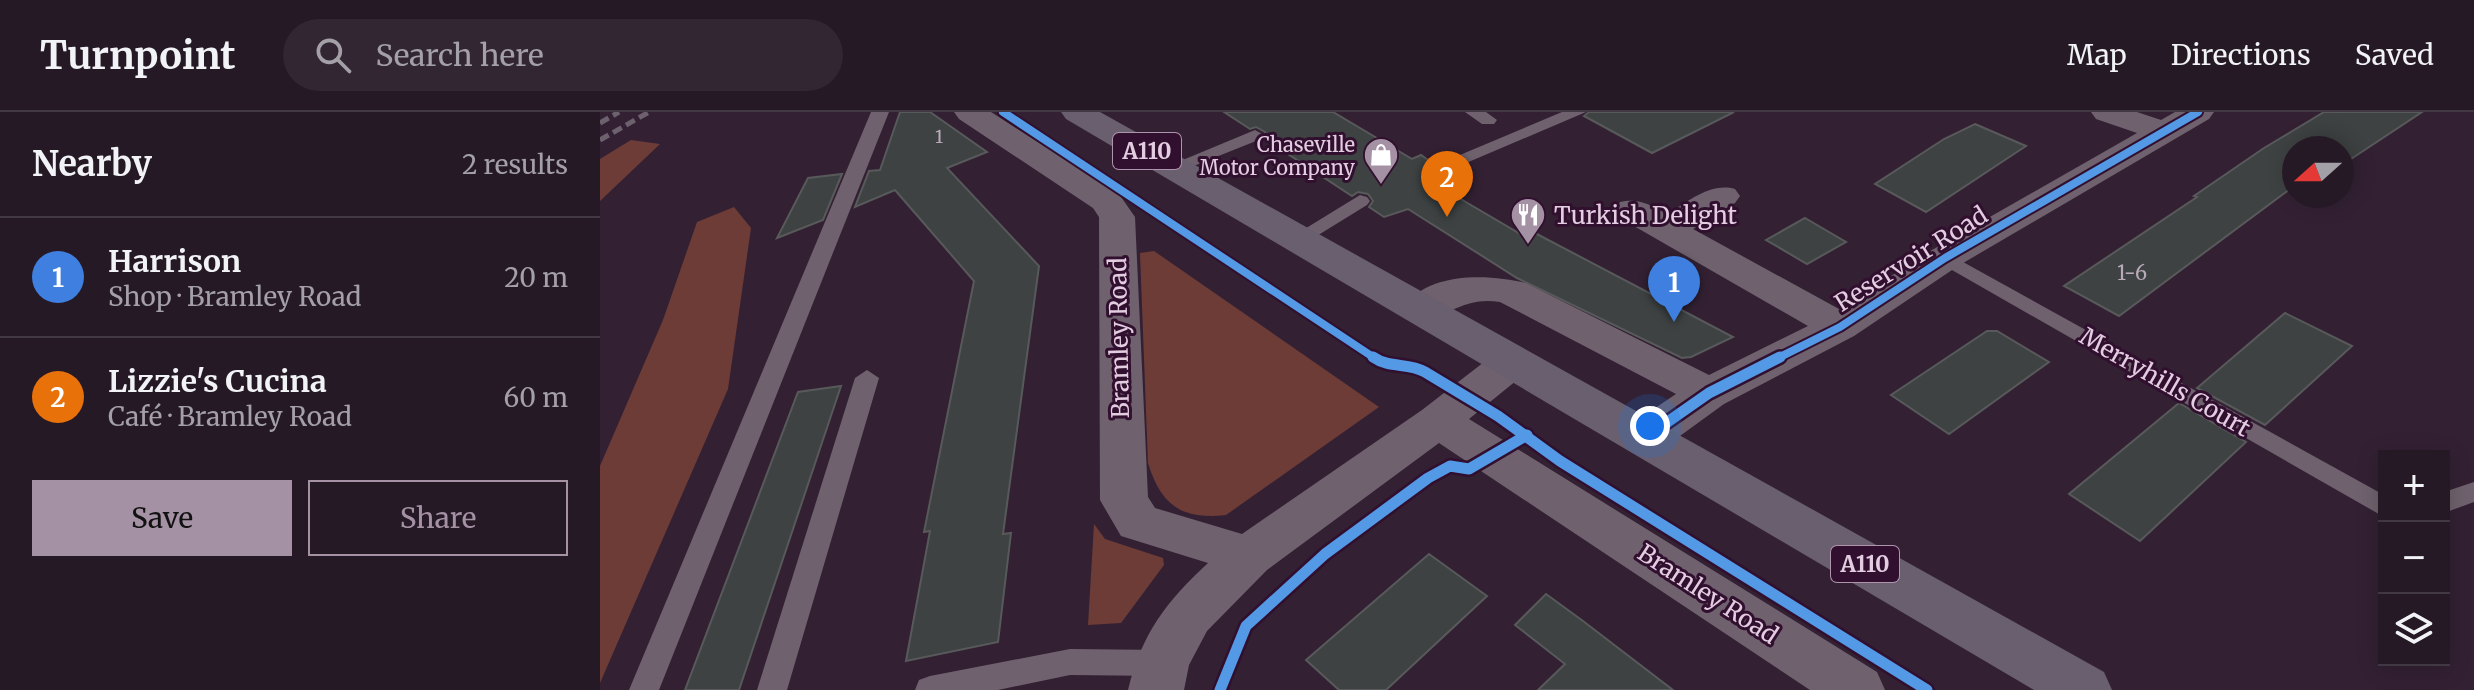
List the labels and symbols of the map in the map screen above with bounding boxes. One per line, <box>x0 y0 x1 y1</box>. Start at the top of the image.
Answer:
house number: 1 <box>935 125 943 148</box>
place label: Chaseville Motor Company <box>1199 132 1355 180</box>
road number: A110 <box>1113 133 1181 169</box>
shop icon: Chaseville Motor Company <box>1362 136 1400 186</box>
north arrow <box>2282 136 2354 208</box>
pin: 2 <box>1421 151 1473 217</box>
restaurant icon: Turkish Delight <box>1509 196 1547 246</box>
place label: Turkish Delight <box>1554 200 1738 231</box>
street label: Reservoir Road <box>1829 200 1993 318</box>
pin: 1 <box>1648 256 1700 322</box>
street label: Bramley Road <box>1102 257 1136 419</box>
house number: 1-6 <box>2117 260 2147 285</box>
street label: Merryhills Court <box>2074 321 2256 444</box>
your location <box>1630 406 1670 446</box>
street label: Bramley Road <box>1632 537 1784 651</box>
road number: A110 <box>1831 546 1899 582</box>

